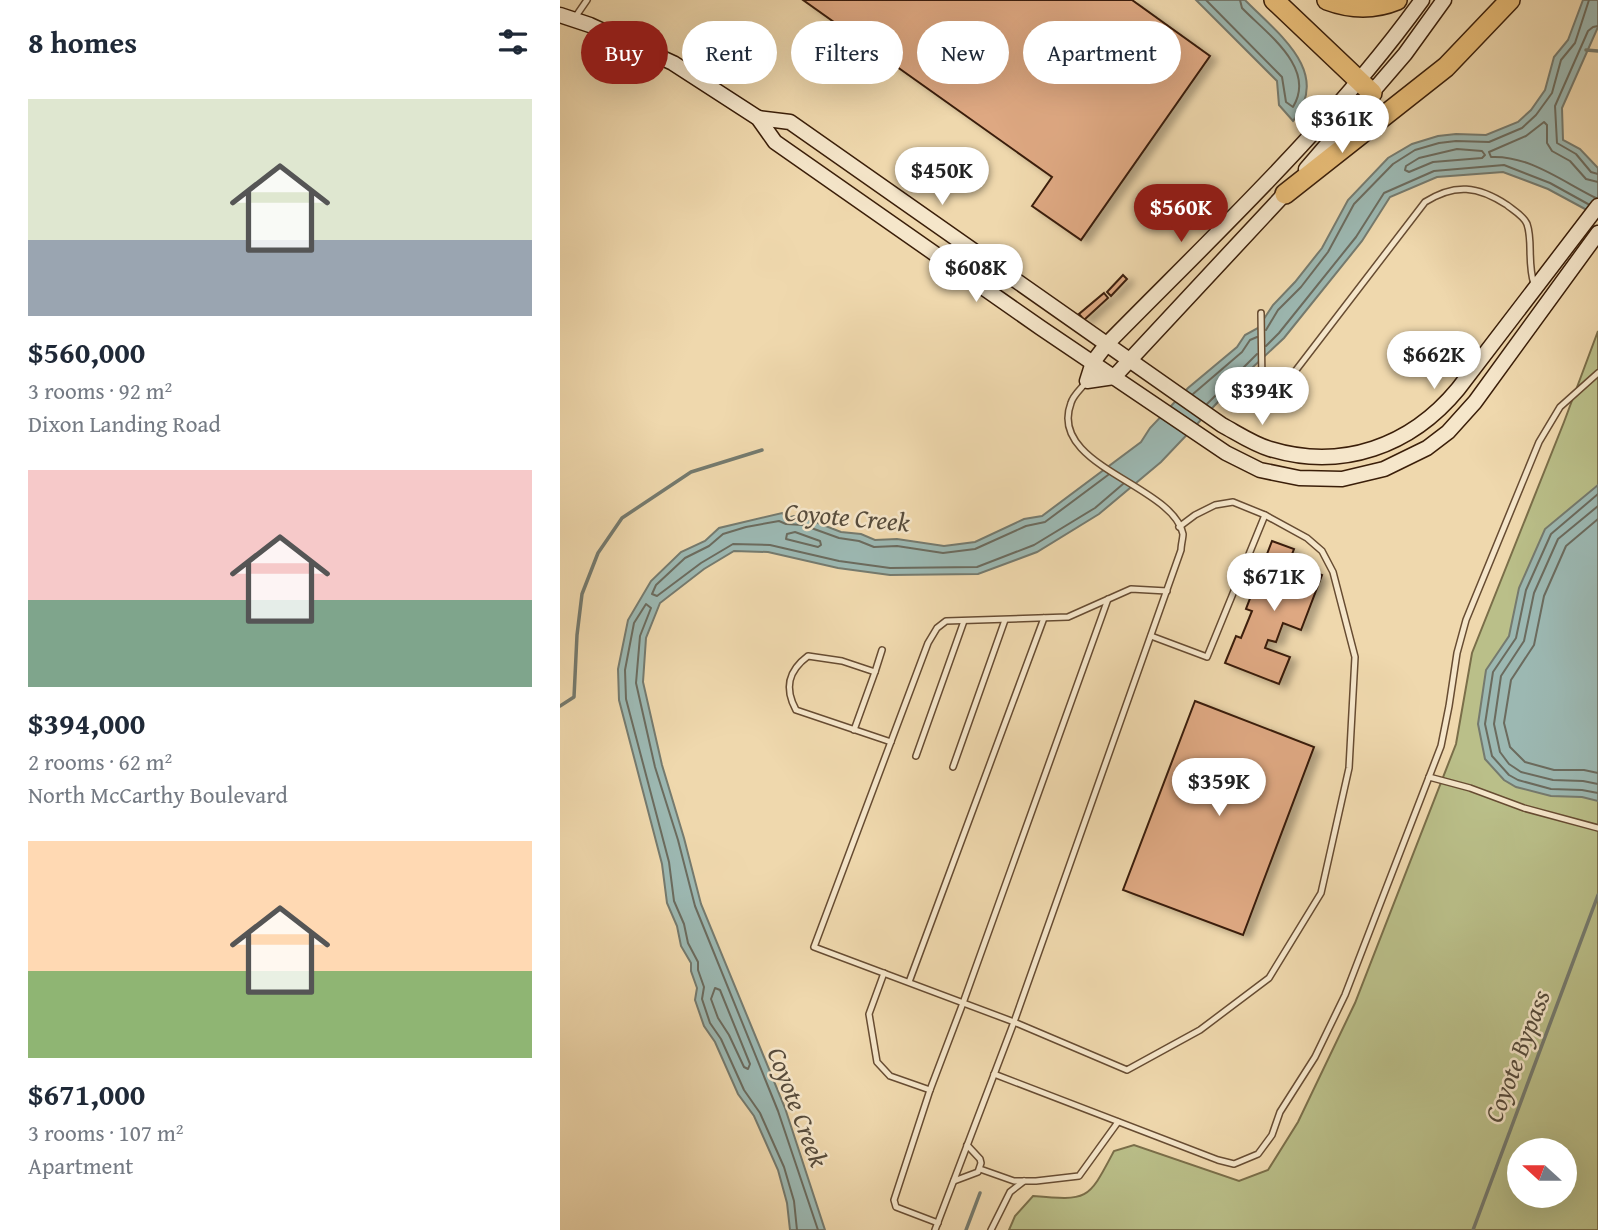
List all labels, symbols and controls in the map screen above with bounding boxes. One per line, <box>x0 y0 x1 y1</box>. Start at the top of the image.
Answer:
text: 8 homes <box>28 20 137 64</box>
chip: Buy <box>581 21 668 84</box>
chip: Rent <box>682 21 777 84</box>
chip: Filters <box>791 21 903 84</box>
chip: New <box>917 21 1009 84</box>
chip: Apartment <box>1023 21 1181 84</box>
icon: filters <box>494 23 532 61</box>
pin: $361K <box>1293 96 1391 155</box>
text: $361K <box>1311 101 1373 134</box>
icon: home <box>217 145 343 271</box>
pin: $450K <box>893 148 991 207</box>
text: $450K <box>911 153 973 186</box>
pin: $560K <box>1132 184 1230 244</box>
text: $560K <box>1150 190 1212 223</box>
pin: $608K <box>927 244 1025 304</box>
text: $608K <box>945 250 1007 283</box>
text: $560,000 <box>28 330 145 374</box>
pin: $662K <box>1385 332 1483 391</box>
text: $662K <box>1403 337 1465 370</box>
pin: $394K <box>1213 368 1311 427</box>
text: $394K <box>1231 373 1293 406</box>
text: 3 rooms · 92 m² <box>28 374 172 407</box>
text: Dixon Landing Road <box>28 407 221 440</box>
water label: Coyote Creek <box>783 492 911 541</box>
icon: home <box>217 516 343 642</box>
pin: $671K <box>1225 554 1323 613</box>
text: $671K <box>1243 559 1305 592</box>
text: $394,000 <box>28 701 145 745</box>
text: 2 rooms · 62 m² <box>28 745 172 778</box>
pin: $359K <box>1170 758 1268 818</box>
text: $359K <box>1188 764 1250 797</box>
text: North McCarthy Boulevard <box>28 778 288 811</box>
icon: home <box>217 887 343 1013</box>
water label: Coyote Bypass <box>1473 983 1560 1128</box>
water label: Coyote Creek <box>758 1041 839 1173</box>
text: $671,000 <box>28 1072 145 1116</box>
text: 3 rooms · 107 m² <box>28 1116 183 1149</box>
north arrow <box>1507 1138 1577 1208</box>
map controls <box>1507 1138 1577 1208</box>
text: Apartment <box>28 1149 133 1182</box>

